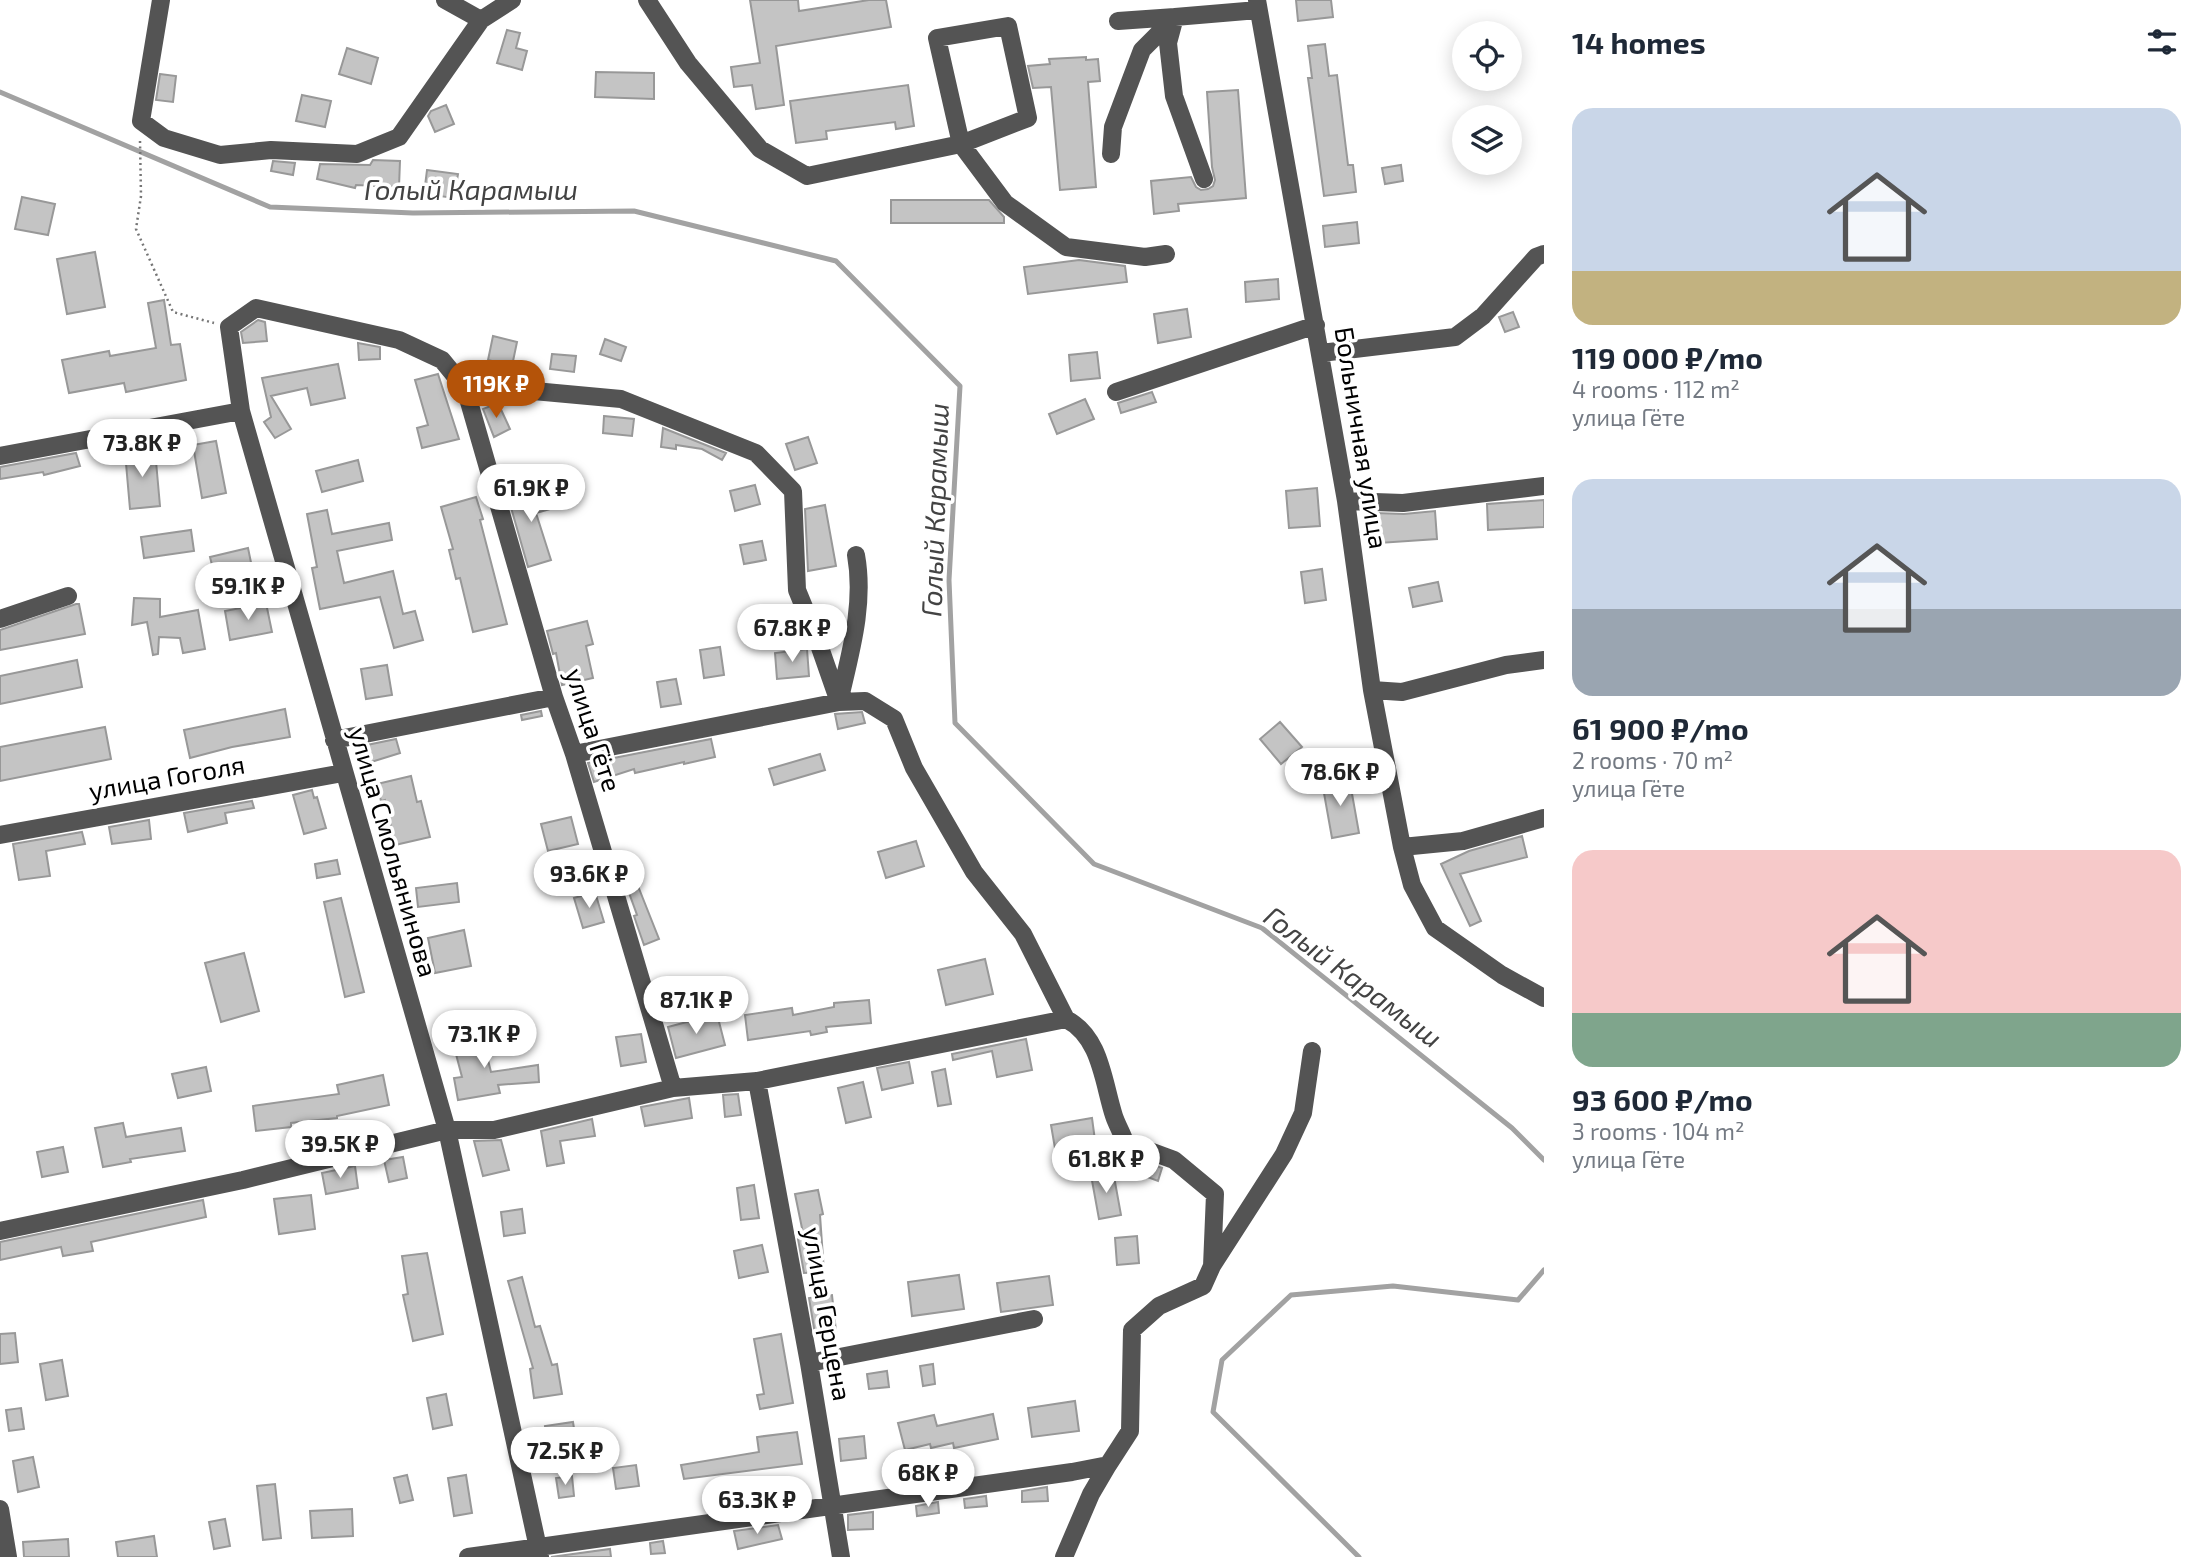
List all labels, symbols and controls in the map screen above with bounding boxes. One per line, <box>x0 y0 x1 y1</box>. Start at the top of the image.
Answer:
map controls <box>1452 21 1522 175</box>
button: locate <box>1452 21 1522 91</box>
icon: filters <box>2143 23 2181 61</box>
text: 14 homes <box>1572 24 1706 60</box>
button: layers <box>1452 105 1522 175</box>
icon: home <box>1814 154 1940 280</box>
water label: Голый Карамыш <box>364 172 578 206</box>
street label: Больничная улица <box>1329 324 1395 551</box>
text: 119 000 ₽/mo <box>1572 339 1763 375</box>
pin: 119K ₽ <box>439 360 553 420</box>
text: 119K ₽ <box>463 369 529 397</box>
text: 4 rooms · 112 m² <box>1572 375 1740 403</box>
water label: Голый Карамыш <box>913 402 955 618</box>
text: улица Гёте <box>1572 403 1685 431</box>
pin: 73.8K ₽ <box>77 420 207 479</box>
text: 73.8K ₽ <box>103 428 181 456</box>
pin: 61.9K ₽ <box>466 464 596 524</box>
text: 61.9K ₽ <box>493 473 569 501</box>
icon: home <box>1814 525 1940 651</box>
pin: 59.1K ₽ <box>183 562 313 622</box>
text: 59.1K ₽ <box>211 571 285 599</box>
pin: 67.8K ₽ <box>727 604 857 664</box>
text: 67.8K ₽ <box>753 613 831 641</box>
street label: улица Гёте <box>559 664 629 795</box>
text: 61 900 ₽/mo <box>1572 710 1749 746</box>
street label: улица Смольянинова <box>343 723 445 980</box>
text: 2 rooms · 70 m² <box>1572 746 1733 774</box>
street label: улица Гоголя <box>86 748 247 806</box>
pin: 78.6K ₽ <box>1275 748 1405 808</box>
text: 78.6K ₽ <box>1301 757 1379 785</box>
text: улица Гёте <box>1572 774 1685 802</box>
pin: 93.6K ₽ <box>524 850 654 910</box>
text: 93.6K ₽ <box>550 859 628 887</box>
icon: home <box>1814 896 1940 1022</box>
water label: Голый Карамыш <box>1258 898 1449 1054</box>
pin: 87.1K ₽ <box>631 976 761 1036</box>
text: 87.1K ₽ <box>660 985 732 1013</box>
pin: 73.1K ₽ <box>419 1010 549 1070</box>
text: 73.1K ₽ <box>448 1019 520 1047</box>
text: 93 600 ₽/mo <box>1572 1081 1753 1117</box>
text: 3 rooms · 104 m² <box>1572 1117 1744 1145</box>
pin: 39.5K ₽ <box>275 1120 405 1180</box>
text: 39.5K ₽ <box>301 1129 379 1157</box>
pin: 61.8K ₽ <box>1041 1136 1171 1195</box>
text: 61.8K ₽ <box>1068 1144 1144 1172</box>
text: улица Гёте <box>1572 1145 1685 1173</box>
street label: улица Герцена <box>797 1224 859 1403</box>
pin: 72.5K ₽ <box>500 1428 630 1487</box>
text: 72.5K ₽ <box>527 1436 603 1464</box>
pin: 68K ₽ <box>879 1450 977 1509</box>
text: 68K ₽ <box>898 1458 958 1486</box>
pin: 63.3K ₽ <box>692 1476 822 1536</box>
text: 63.3K ₽ <box>718 1485 796 1513</box>

